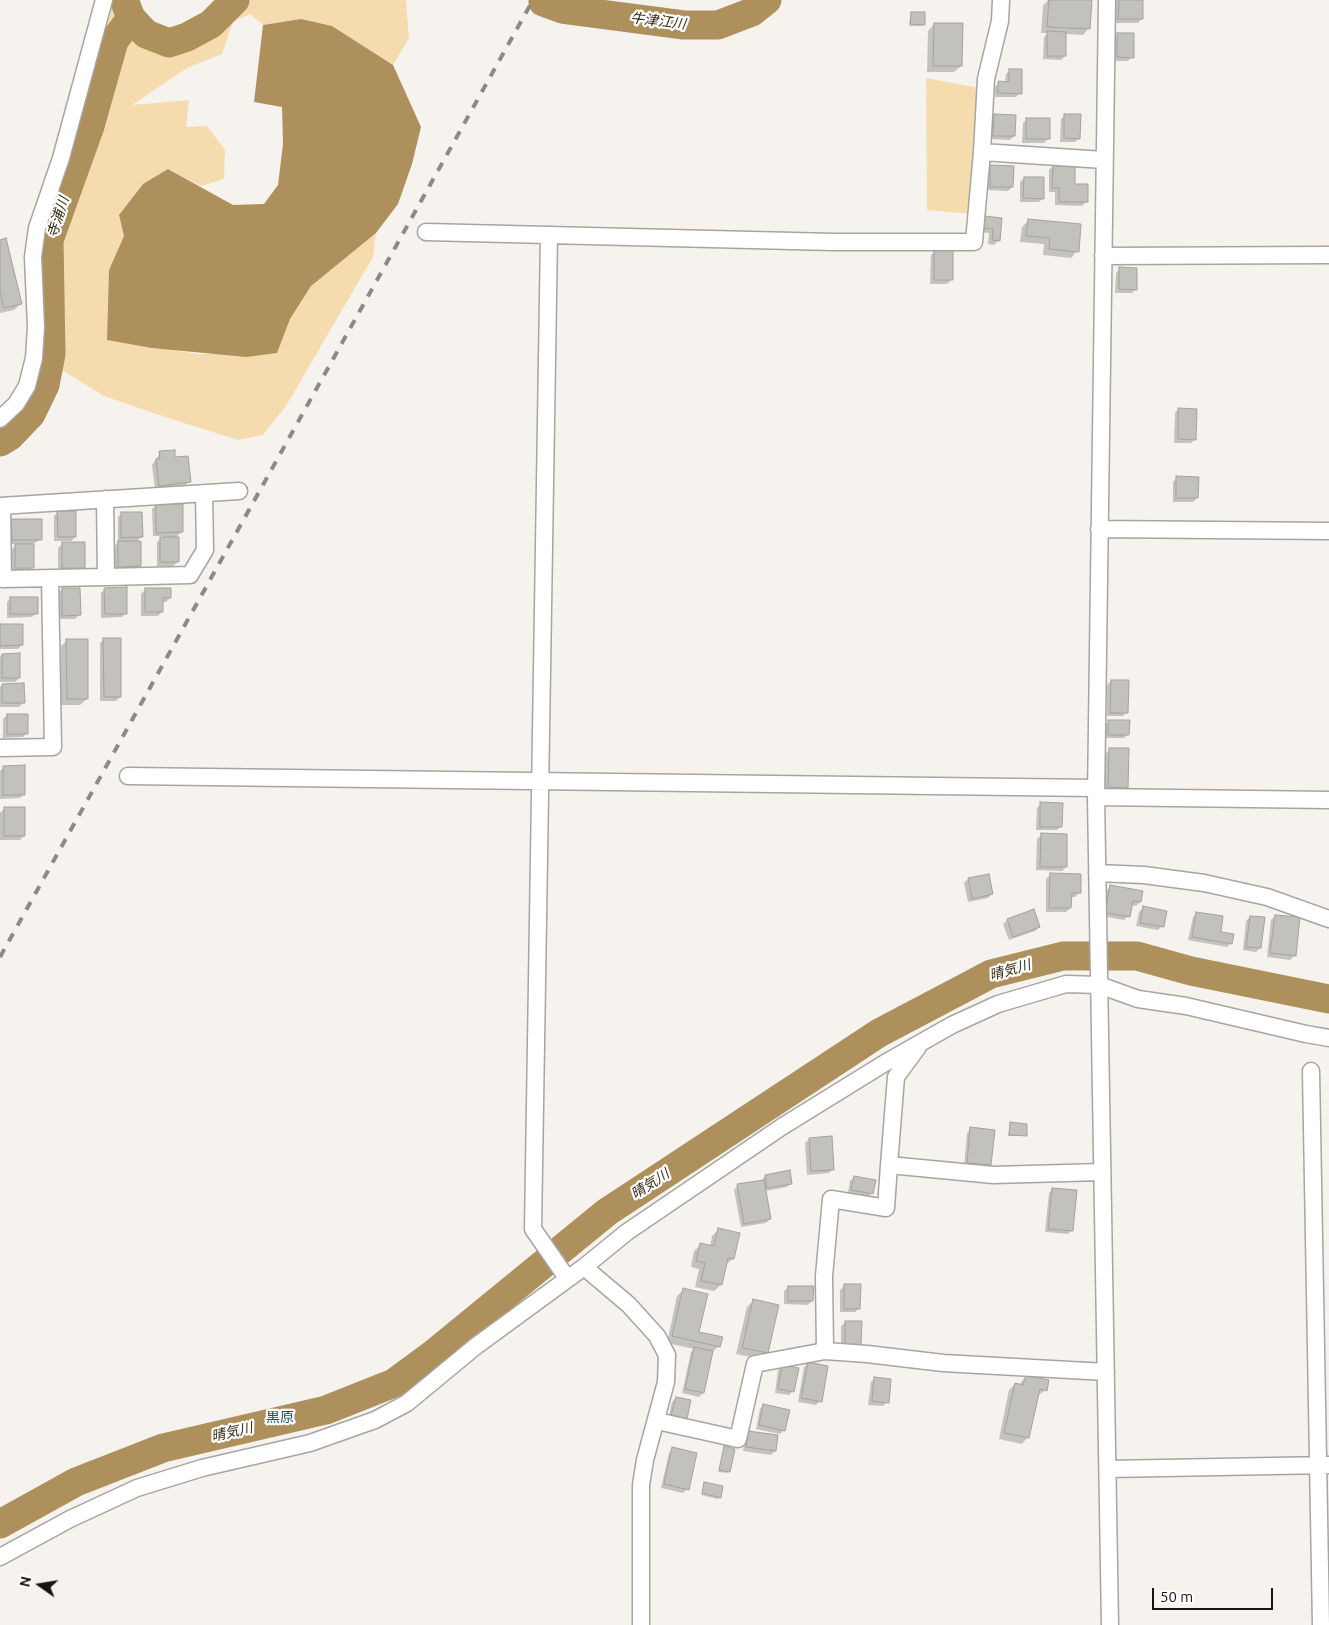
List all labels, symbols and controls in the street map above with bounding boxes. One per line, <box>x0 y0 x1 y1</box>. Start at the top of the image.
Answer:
water label: 牛津江川 <box>629 9 687 33</box>
water label: 寺浦川 <box>44 194 72 240</box>
water label: 晴気川 <box>987 956 1033 984</box>
water label: 晴気川 <box>628 1166 672 1202</box>
district label: 黒原 <box>266 1409 294 1425</box>
water label: 晴気川 <box>210 1419 254 1445</box>
north arrow <box>15 1560 65 1610</box>
text: N <box>16 1575 34 1589</box>
scale bar <box>1154 1578 1275 1610</box>
text: 50 m <box>1160 1588 1193 1605</box>

